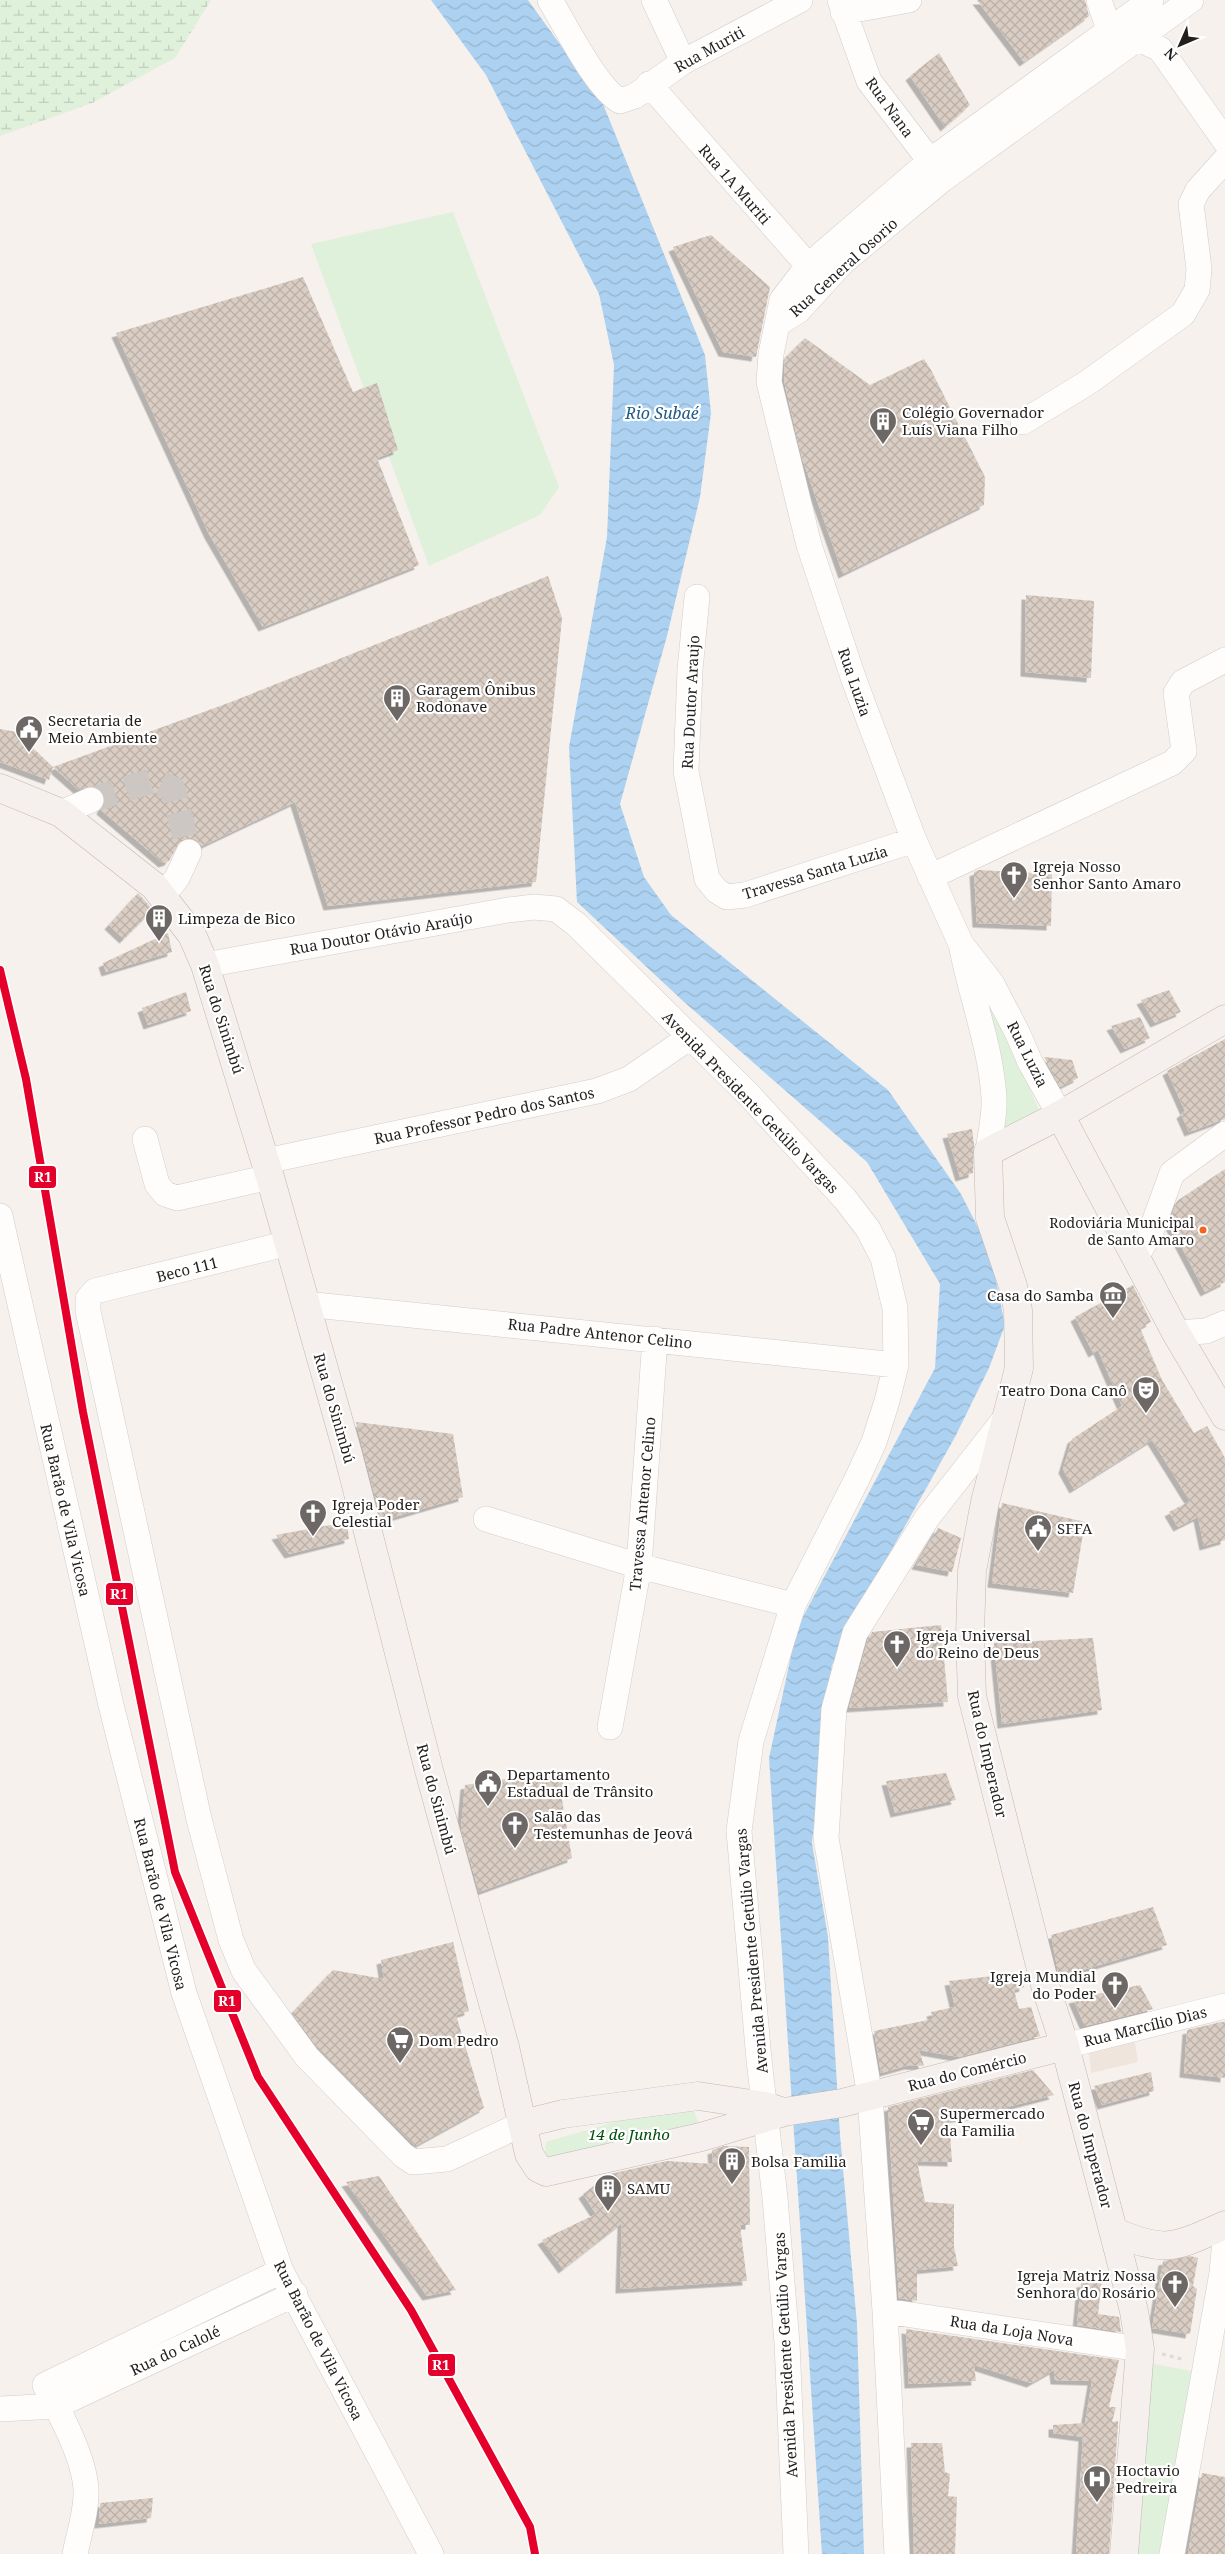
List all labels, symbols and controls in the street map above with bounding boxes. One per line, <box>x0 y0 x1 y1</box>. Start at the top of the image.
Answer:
north arrow <box>1155 20 1205 70</box>
street label: Rua Muriti <box>670 21 748 76</box>
text: N <box>1160 44 1181 65</box>
street label: Rua Nana <box>861 73 919 141</box>
street label: Rua 1A Muriti <box>695 140 776 228</box>
street label: Rua General Osorio <box>785 213 901 321</box>
water label: Rio Subaé <box>624 402 700 424</box>
place label: Colégio Governador Luís Viana Filho <box>902 402 1044 439</box>
building icon: Colégio Governador Luís Viana Filho <box>868 406 898 445</box>
street label: Rua Doutor Araujo <box>677 634 703 770</box>
street label: Rua Luzia <box>834 645 876 719</box>
place label: Garagem Ônibus Rodonave <box>416 679 536 716</box>
building icon: Garagem Ônibus Rodonave <box>382 683 412 722</box>
place label: Secretaria de Meio Ambiente <box>48 710 157 747</box>
public building icon: Secretaria de Meio Ambiente <box>14 714 44 753</box>
street label: Travessa Santa Luzia <box>740 840 890 904</box>
place label: Igreja Nosso Senhor Santo Amaro <box>1033 856 1181 893</box>
church icon: Igreja Nosso Senhor Santo Amaro <box>999 860 1029 899</box>
building icon: Limpeza de Bico <box>144 903 174 942</box>
street label: Rua Doutor Otávio Araújo <box>288 907 474 959</box>
place label: Limpeza de Bico <box>178 908 295 928</box>
street label: Rua do Sinimbú <box>195 962 249 1077</box>
street label: Avenida Presidente Getúlio Vargas <box>658 1007 844 1198</box>
street label: Rua Luzia <box>1003 1018 1053 1090</box>
street label: Rua Professor Pedro dos Santos <box>372 1082 596 1148</box>
line badge: R1 <box>28 1165 57 1189</box>
text: R1 <box>34 1167 52 1186</box>
place label: Rodoviária Municipal de Santo Amaro <box>1049 1213 1195 1249</box>
marker: Rodoviária Municipal de Santo Amaro <box>1198 1225 1208 1235</box>
street label: Beco 111 <box>154 1252 220 1286</box>
museum icon: Casa do Samba <box>1098 1280 1128 1319</box>
place label: Casa do Samba <box>987 1285 1094 1305</box>
street label: Rua Padre Antenor Celino <box>507 1313 693 1353</box>
street label: Rua do Sinimbú <box>310 1351 360 1466</box>
theatre icon: Teatro Dona Canô <box>1131 1375 1161 1414</box>
place label: Teatro Dona Canô <box>1000 1380 1127 1400</box>
street label: Travessa Antenor Celino <box>624 1416 660 1592</box>
street label: Rua Barão de Vila Vicosa <box>36 1422 96 1598</box>
place label: Igreja Poder Celestial <box>332 1494 420 1531</box>
church icon: Igreja Poder Celestial <box>298 1498 328 1537</box>
public building icon: SFFA <box>1023 1513 1053 1552</box>
place label: SFFA <box>1057 1518 1093 1538</box>
line badge: R1 <box>105 1582 134 1606</box>
text: R1 <box>110 1584 128 1603</box>
place label: Igreja Universal do Reino de Deus <box>916 1625 1039 1662</box>
church icon: Igreja Universal do Reino de Deus <box>882 1629 912 1668</box>
street label: Rua do Imperador <box>964 1688 1012 1820</box>
street label: Rua do Sinimbú <box>413 1741 462 1857</box>
place label: Departamento Estadual de Trânsito <box>507 1764 653 1801</box>
public building icon: Departamento Estadual de Trânsito <box>473 1768 503 1807</box>
place label: Salão das Testemunhas de Jeová <box>534 1806 693 1843</box>
church icon: Salão das Testemunhas de Jeová <box>500 1810 530 1849</box>
street label: Rua Barão de Vila Vicosa <box>130 1816 192 1992</box>
street label: Avenida Presidente Getúlio Vargas <box>730 1827 772 2074</box>
place label: Igreja Mundial do Poder <box>990 1966 1096 2003</box>
church icon: Igreja Mundial do Poder <box>1100 1970 1130 2009</box>
line badge: R1 <box>213 1989 242 2013</box>
text: R1 <box>218 1991 236 2010</box>
street label: Rua Marcílio Dias <box>1081 2001 1209 2051</box>
supermarket icon: Dom Pedro <box>385 2025 415 2064</box>
place label: Dom Pedro <box>419 2030 499 2050</box>
street label: Rua do Comércio <box>906 2047 1028 2095</box>
street label: Rua do Imperador <box>1064 2079 1118 2211</box>
place label: Supermercado da Familia <box>940 2103 1045 2140</box>
supermarket icon: Supermercado da Familia <box>906 2107 936 2146</box>
park label: 14 de Junho <box>588 2124 670 2144</box>
building icon: Bolsa Familia <box>717 2146 747 2185</box>
place label: Bolsa Familia <box>751 2151 847 2171</box>
building icon: SAMU <box>593 2173 623 2212</box>
place label: SAMU <box>627 2178 671 2198</box>
street label: Avenida Presidente Getúlio Vargas <box>769 2232 801 2478</box>
street label: Rua Barão de Vila Vicosa <box>270 2257 368 2423</box>
place label: Igreja Matriz Nossa Senhora do Rosário <box>1017 2265 1156 2302</box>
church icon: Igreja Matriz Nossa Senhora do Rosário <box>1160 2269 1190 2308</box>
street label: Rua da Loja Nova <box>949 2310 1075 2350</box>
street label: Rua do Calolé <box>127 2320 223 2380</box>
line badge: R1 <box>427 2353 456 2377</box>
text: R1 <box>432 2355 450 2374</box>
place label: Hoctavio Pedreira <box>1116 2460 1180 2497</box>
hospital icon: Hoctavio Pedreira <box>1082 2464 1112 2503</box>

